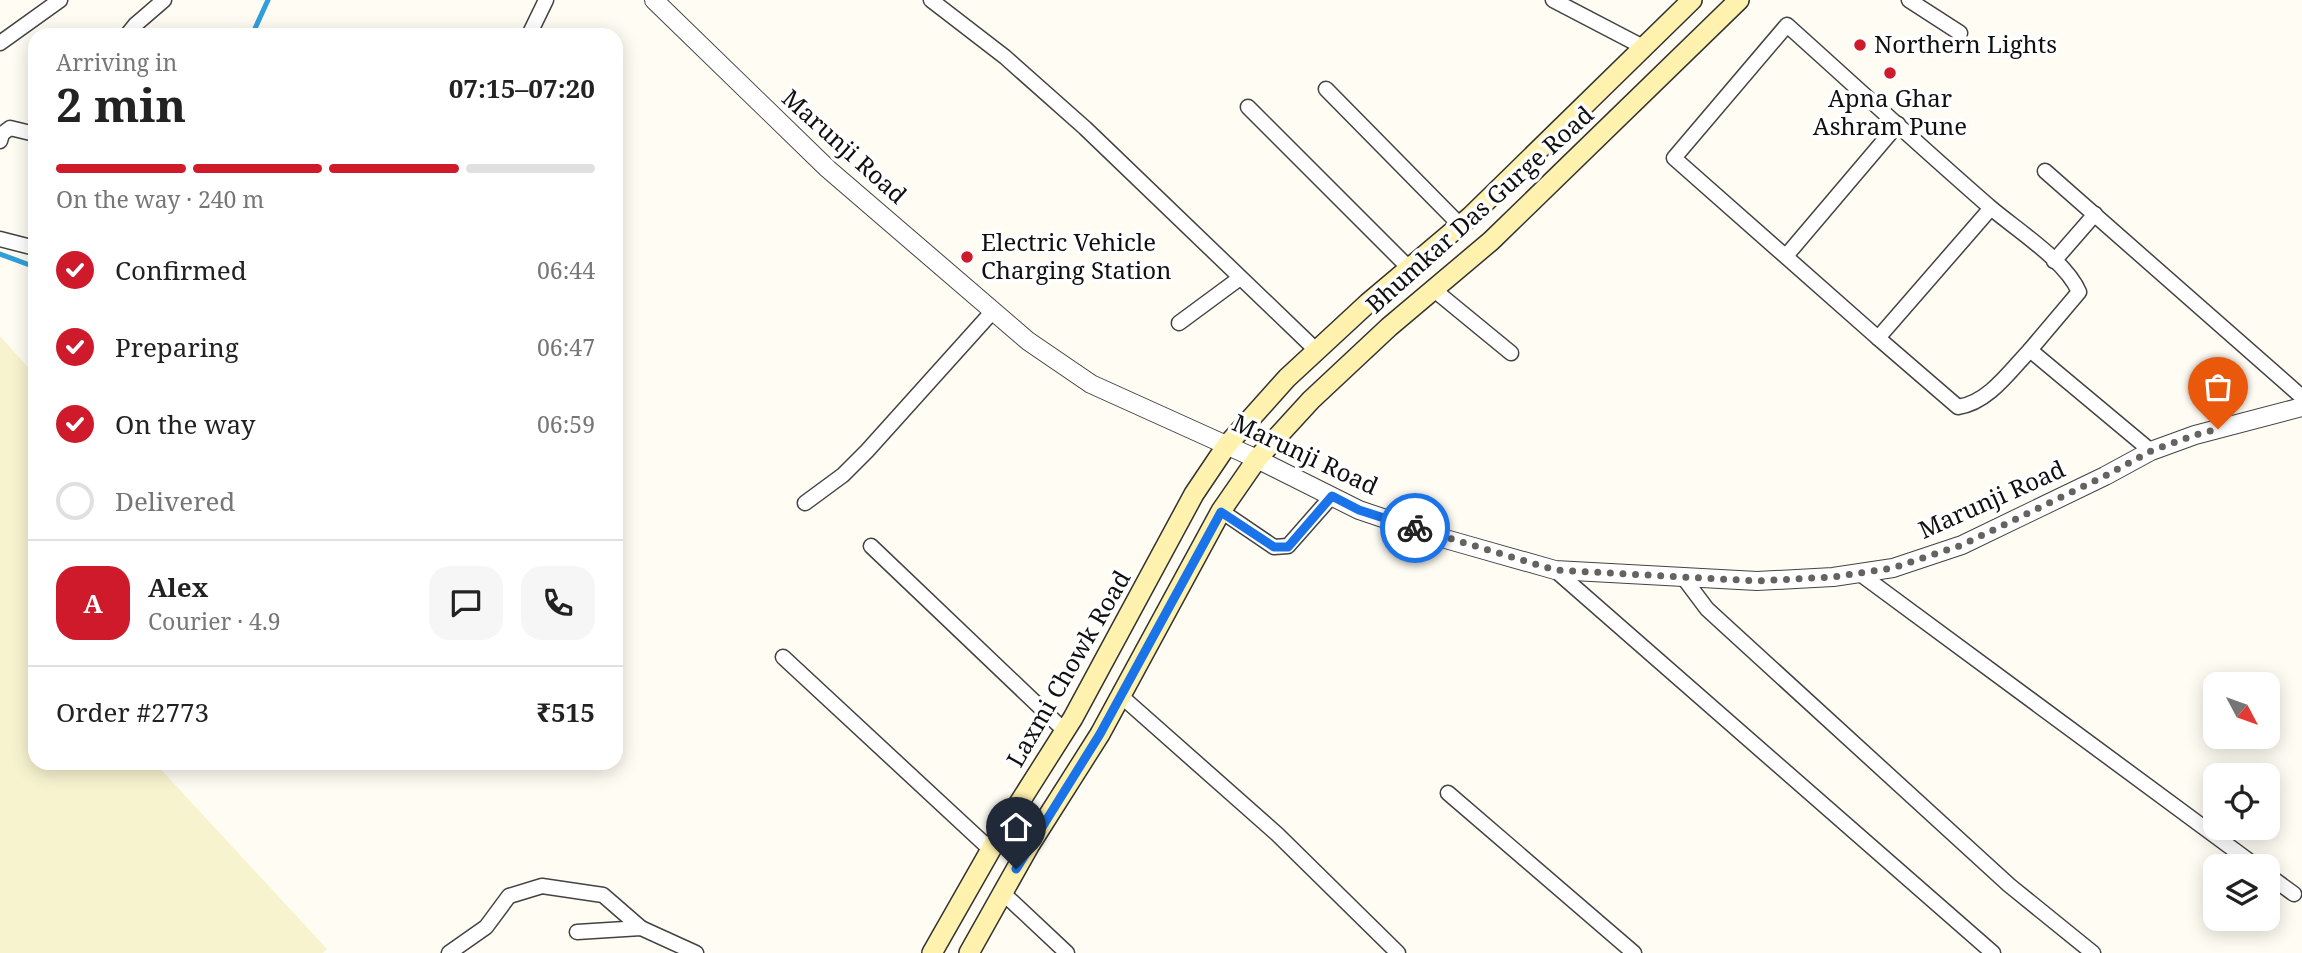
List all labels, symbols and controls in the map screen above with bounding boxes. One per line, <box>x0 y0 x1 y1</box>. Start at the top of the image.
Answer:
place label: Northern Lights <box>1874 27 2057 60</box>
marker: Northern Lights <box>1852 37 1868 53</box>
text: Arriving in <box>56 46 177 78</box>
marker: Apna Ghar Ashram Pune <box>1882 65 1898 81</box>
text: 07:15–07:20 <box>449 70 595 106</box>
text: 2 min <box>56 73 186 135</box>
street label: Marunji Road <box>776 81 915 211</box>
place label: Apna Ghar Ashram Pune <box>1813 81 1967 142</box>
street label: Bhumkar Das Gurge Road <box>1358 98 1600 320</box>
text: On the way · 240 m <box>56 183 264 215</box>
place label: Electric Vehicle Charging Station <box>981 225 1172 286</box>
marker: Electric Vehicle Charging Station <box>959 249 975 265</box>
icon: check <box>56 251 94 289</box>
text: Confirmed <box>115 252 247 288</box>
text: 06:44 <box>537 254 595 286</box>
icon: check <box>56 328 94 366</box>
text: Preparing <box>115 329 239 365</box>
text: 06:47 <box>537 331 595 363</box>
pin <box>2188 357 2248 429</box>
icon: bag <box>2199 368 2237 406</box>
icon: check <box>56 405 94 443</box>
text: On the way <box>115 406 255 442</box>
street label: Marunji Road <box>1228 406 1384 502</box>
text: 06:59 <box>537 408 595 440</box>
street label: Marunji Road <box>1913 452 2070 546</box>
text: Delivered <box>115 483 235 519</box>
courier <box>1380 493 1450 563</box>
icon: bike <box>1396 509 1434 547</box>
street label: Laxmi Chowk Road <box>998 564 1138 772</box>
button: chat <box>429 566 503 640</box>
button: phone <box>521 566 595 640</box>
text: Alex <box>148 569 208 605</box>
text: A <box>83 585 103 621</box>
text: Courier · 4.9 <box>148 605 281 637</box>
north arrow <box>2203 672 2280 749</box>
map controls <box>2203 672 2280 931</box>
text: Order #2773 <box>56 694 209 730</box>
text: ₹515 <box>536 694 595 730</box>
button: locate <box>2203 763 2280 840</box>
pin <box>986 797 1046 869</box>
icon: home <box>997 808 1035 846</box>
button: layers <box>2203 854 2280 931</box>

